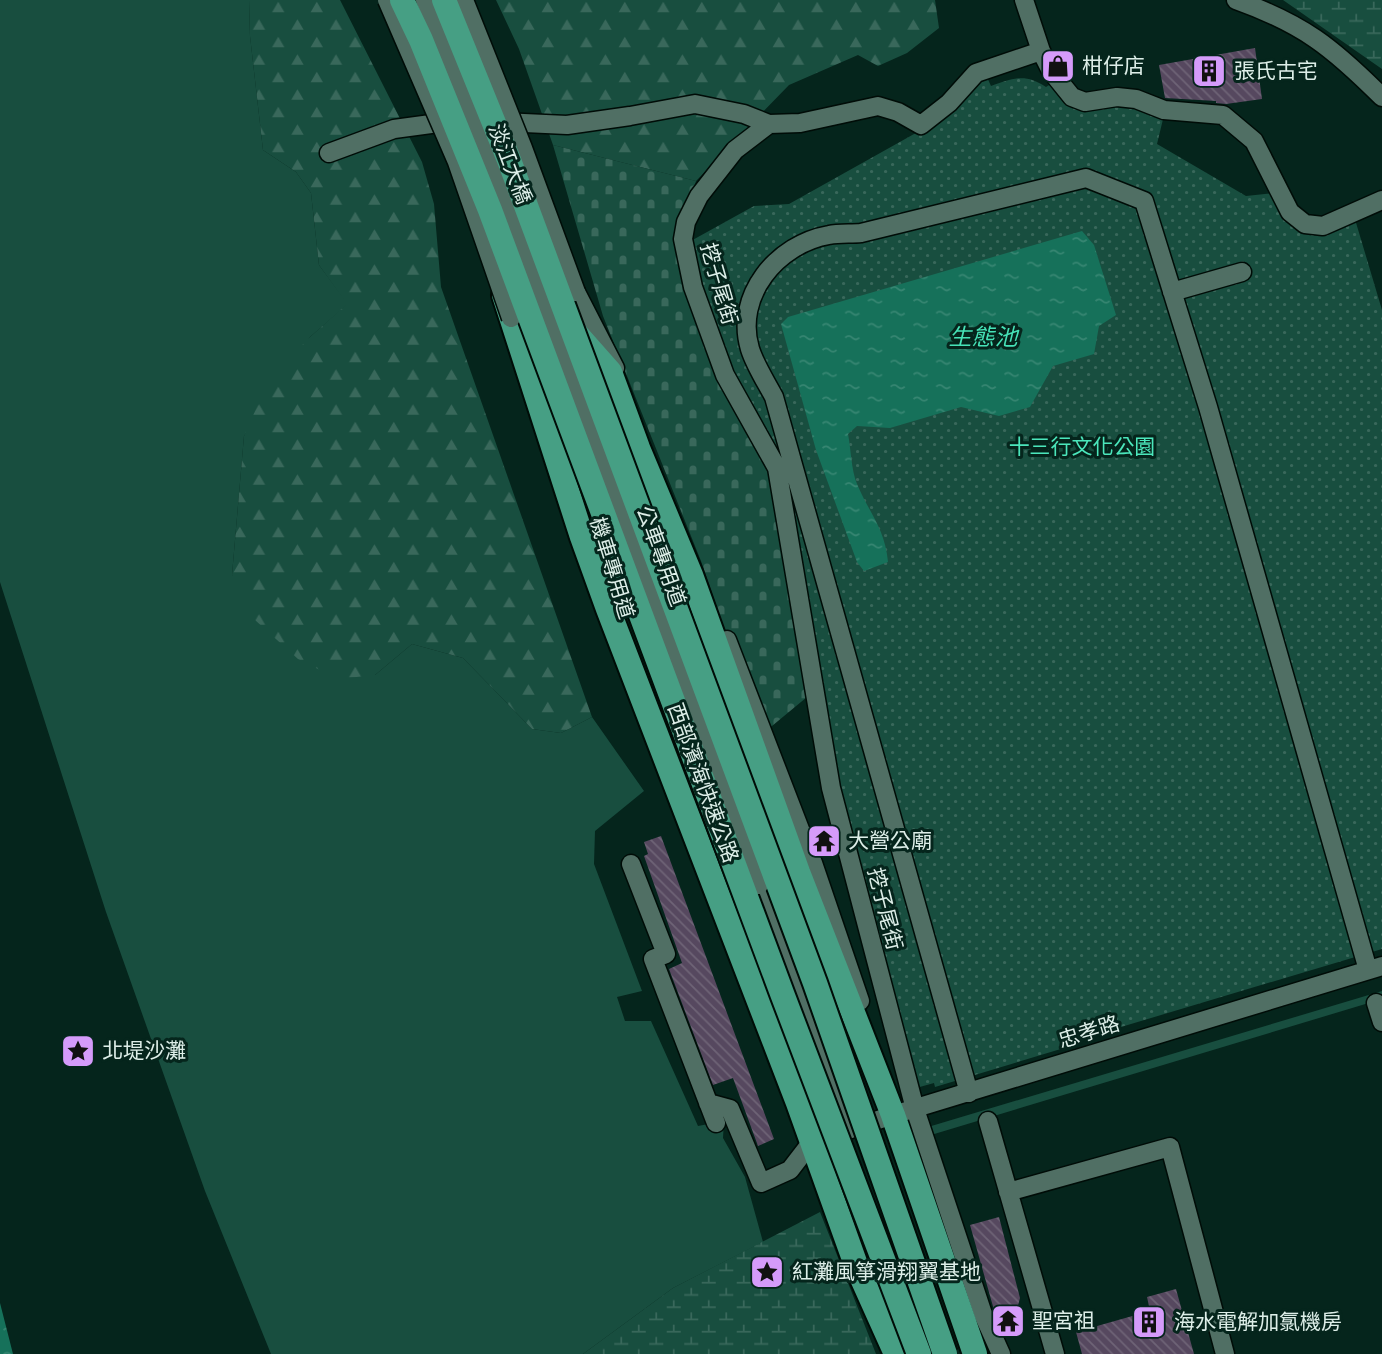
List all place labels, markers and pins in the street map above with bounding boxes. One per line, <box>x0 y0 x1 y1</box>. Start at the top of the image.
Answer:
shop icon: 柑仔店 <box>1039 47 1077 85</box>
building icon: 張氏古宅 <box>1190 52 1228 90</box>
place label: 柑仔店 <box>1082 53 1145 78</box>
place label: 張氏古宅 <box>1234 58 1318 83</box>
temple icon: 大營公廟 <box>805 822 843 860</box>
place label: 大營公廟 <box>848 828 932 853</box>
place icon: 北堤沙灘 <box>59 1032 97 1070</box>
place label: 北堤沙灘 <box>102 1038 186 1063</box>
place icon: 紅灘風箏滑翔翼基地 <box>748 1253 786 1291</box>
place label: 紅灘風箏滑翔翼基地 <box>792 1259 981 1284</box>
temple icon: 聖宮祖 <box>989 1302 1027 1340</box>
building icon: 海水電解加氯機房 <box>1130 1303 1168 1341</box>
place label: 聖宮祖 <box>1032 1308 1095 1333</box>
place label: 海水電解加氯機房 <box>1174 1309 1342 1334</box>

